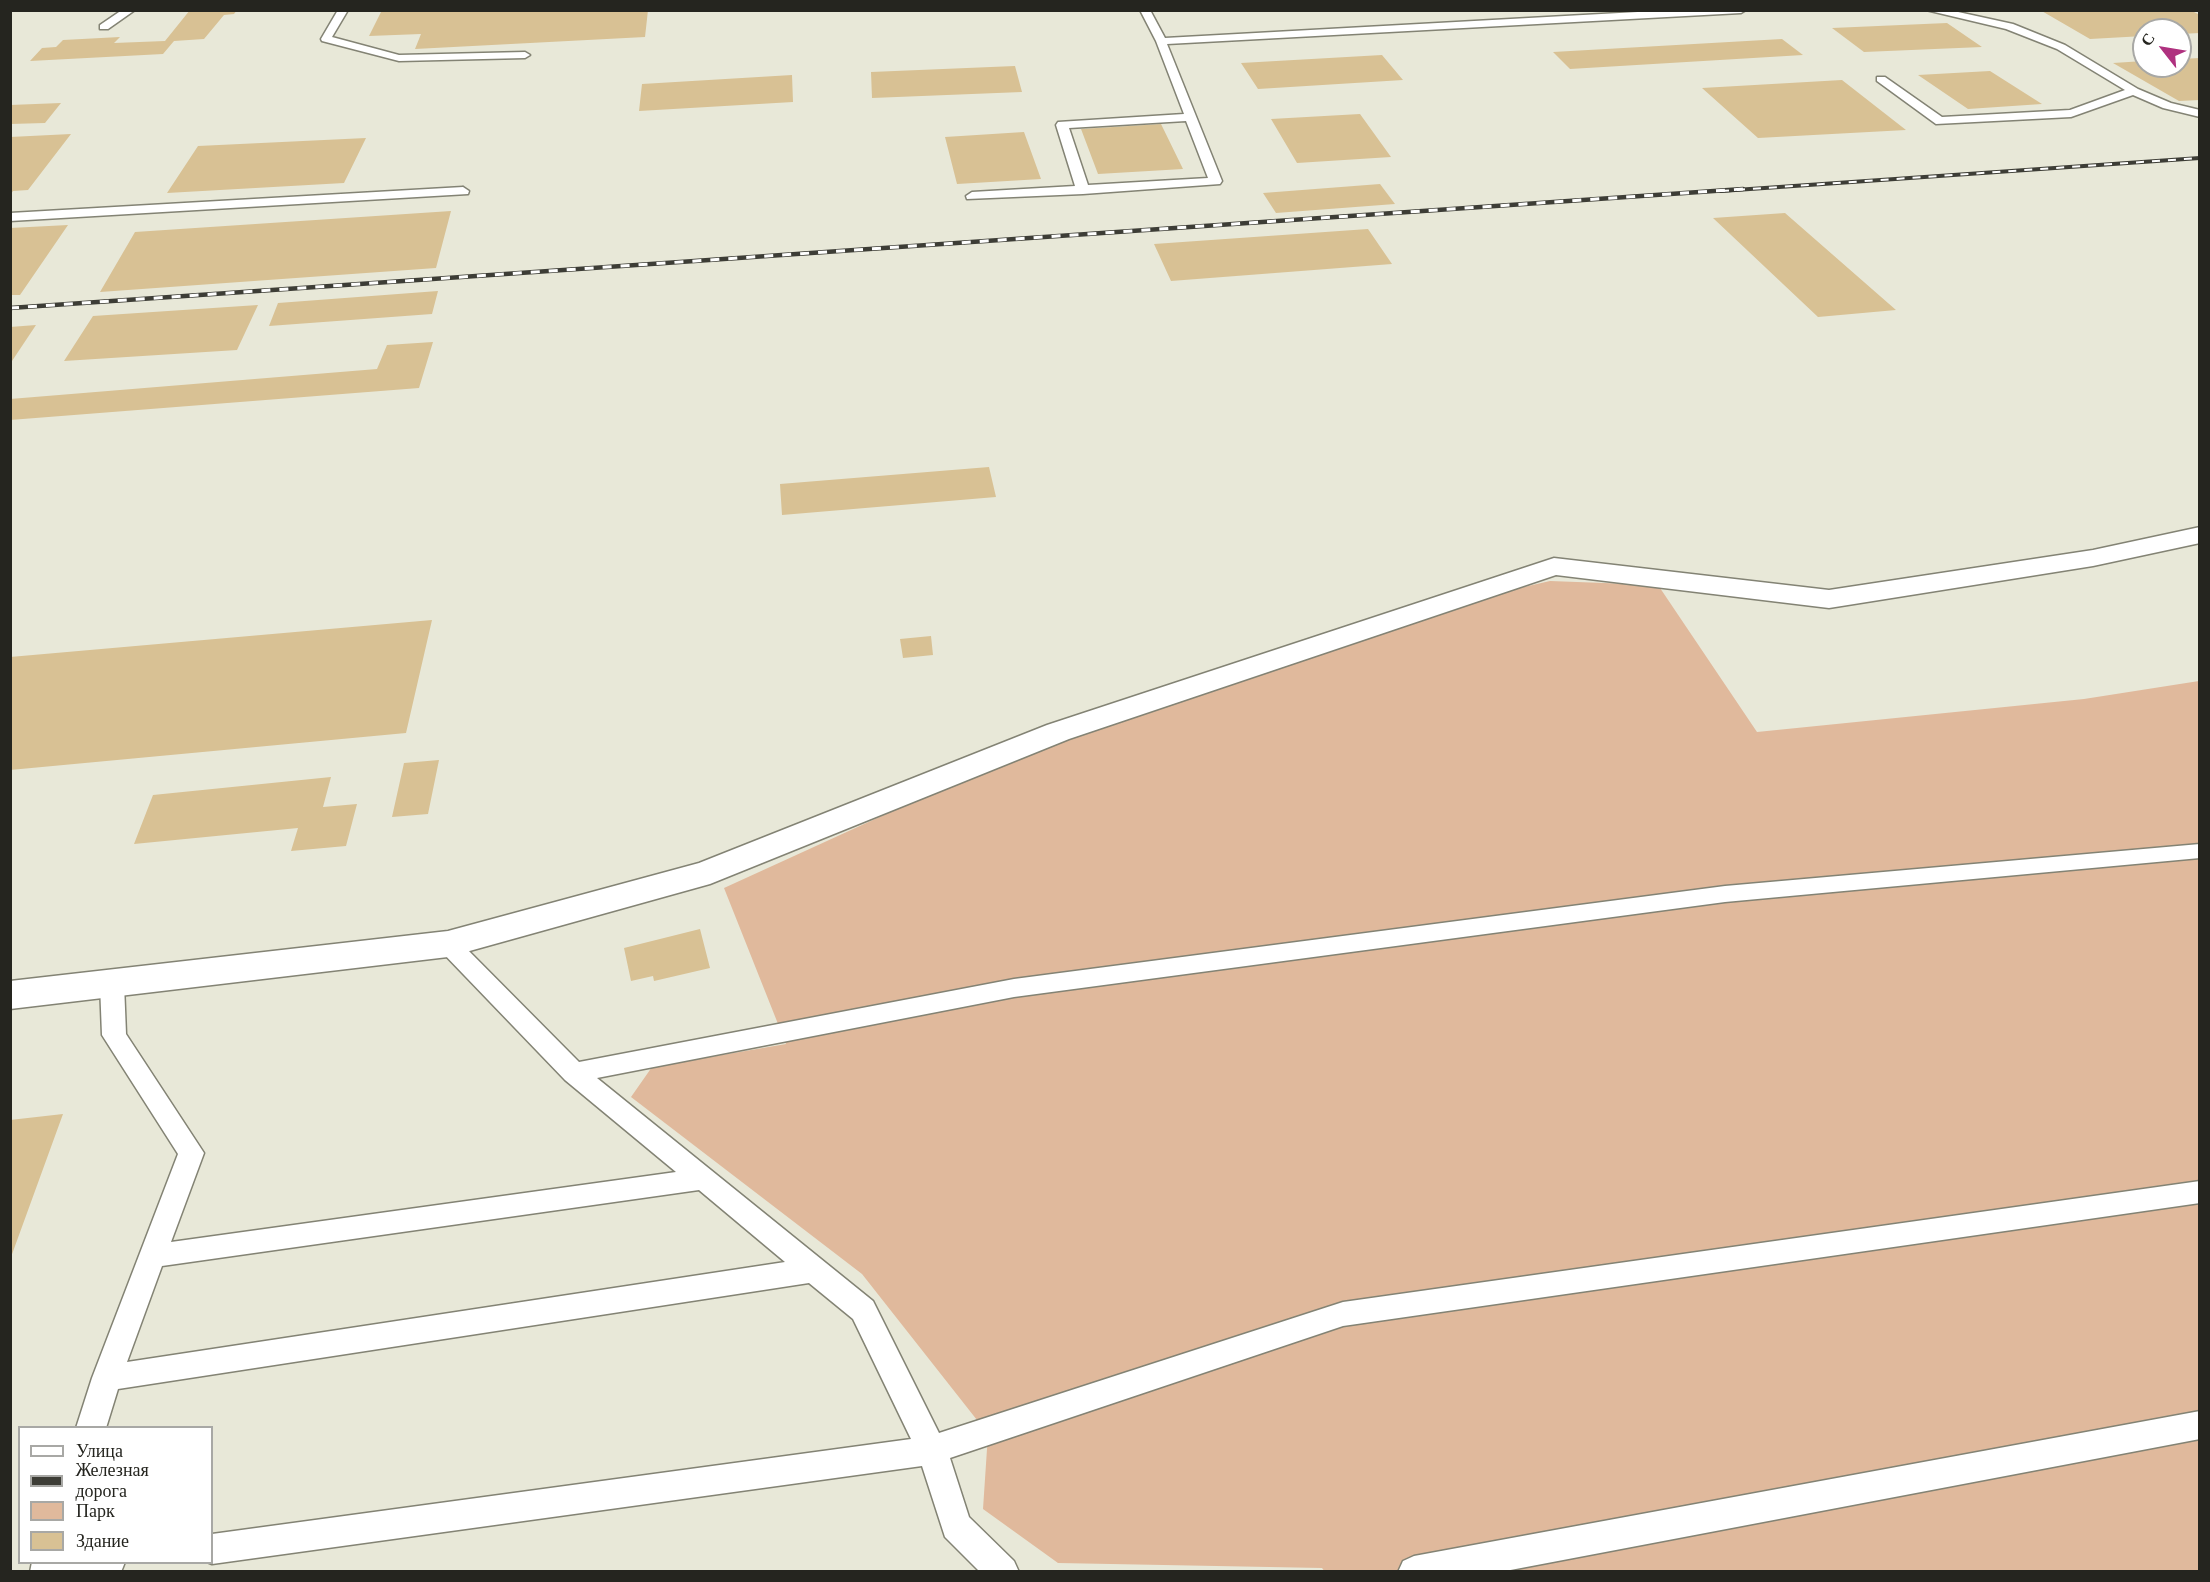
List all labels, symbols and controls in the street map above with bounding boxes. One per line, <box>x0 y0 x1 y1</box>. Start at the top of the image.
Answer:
north arrow <box>2132 18 2192 78</box>
text: С <box>2138 30 2158 49</box>
legend <box>18 1426 213 1564</box>
text: Улица <box>76 1441 123 1461</box>
text: Железная дорога <box>75 1460 149 1501</box>
text: Парк <box>76 1501 115 1521</box>
text: Здание <box>76 1531 129 1551</box>

